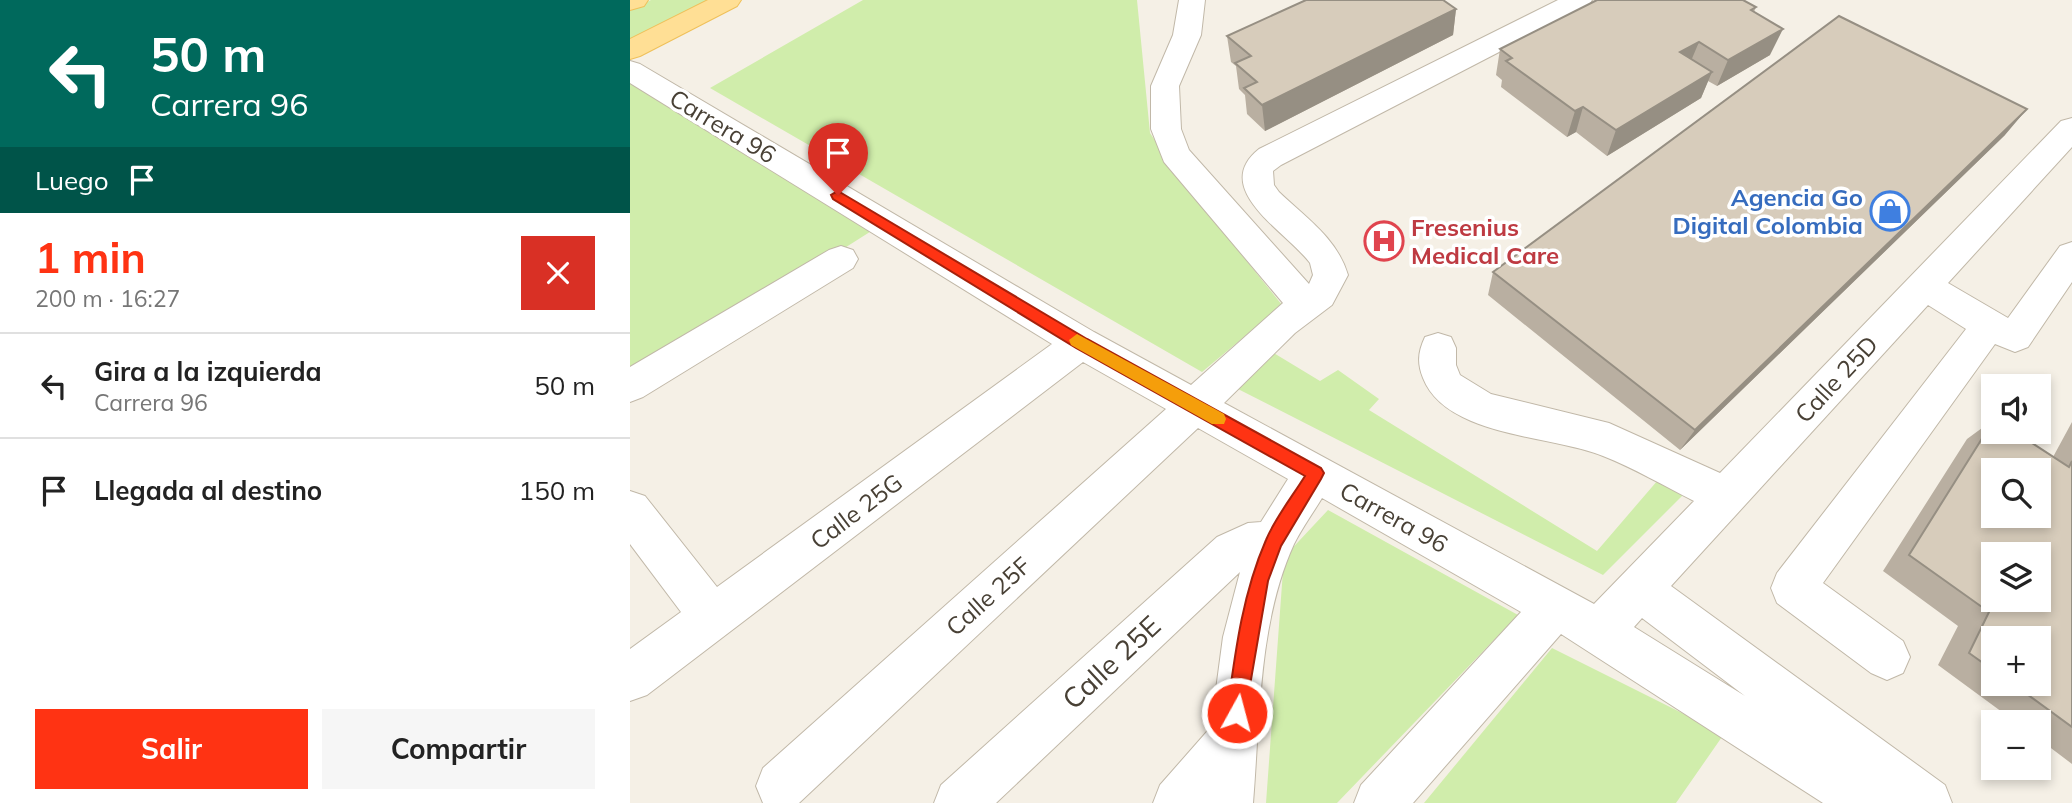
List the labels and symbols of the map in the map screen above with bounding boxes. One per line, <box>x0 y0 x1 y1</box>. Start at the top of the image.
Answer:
street label: Carrera 96 <box>664 83 782 169</box>
pin <box>808 123 868 195</box>
place label: Agencia Go Digital Colombia <box>1673 182 1863 240</box>
shop icon: Agencia Go Digital Colombia <box>1869 190 1911 232</box>
place label: Fresenius Medical Care <box>1411 212 1559 270</box>
hospital icon: Fresenius Medical Care <box>1363 220 1405 262</box>
street label: Calle 25D <box>1788 329 1884 429</box>
street label: Calle 25G <box>804 467 908 555</box>
street label: Carrera 96 <box>1335 475 1453 559</box>
street label: Calle 25F <box>940 550 1036 642</box>
street label: Calle 25E <box>1055 608 1167 716</box>
position arrow <box>1200 676 1274 750</box>

